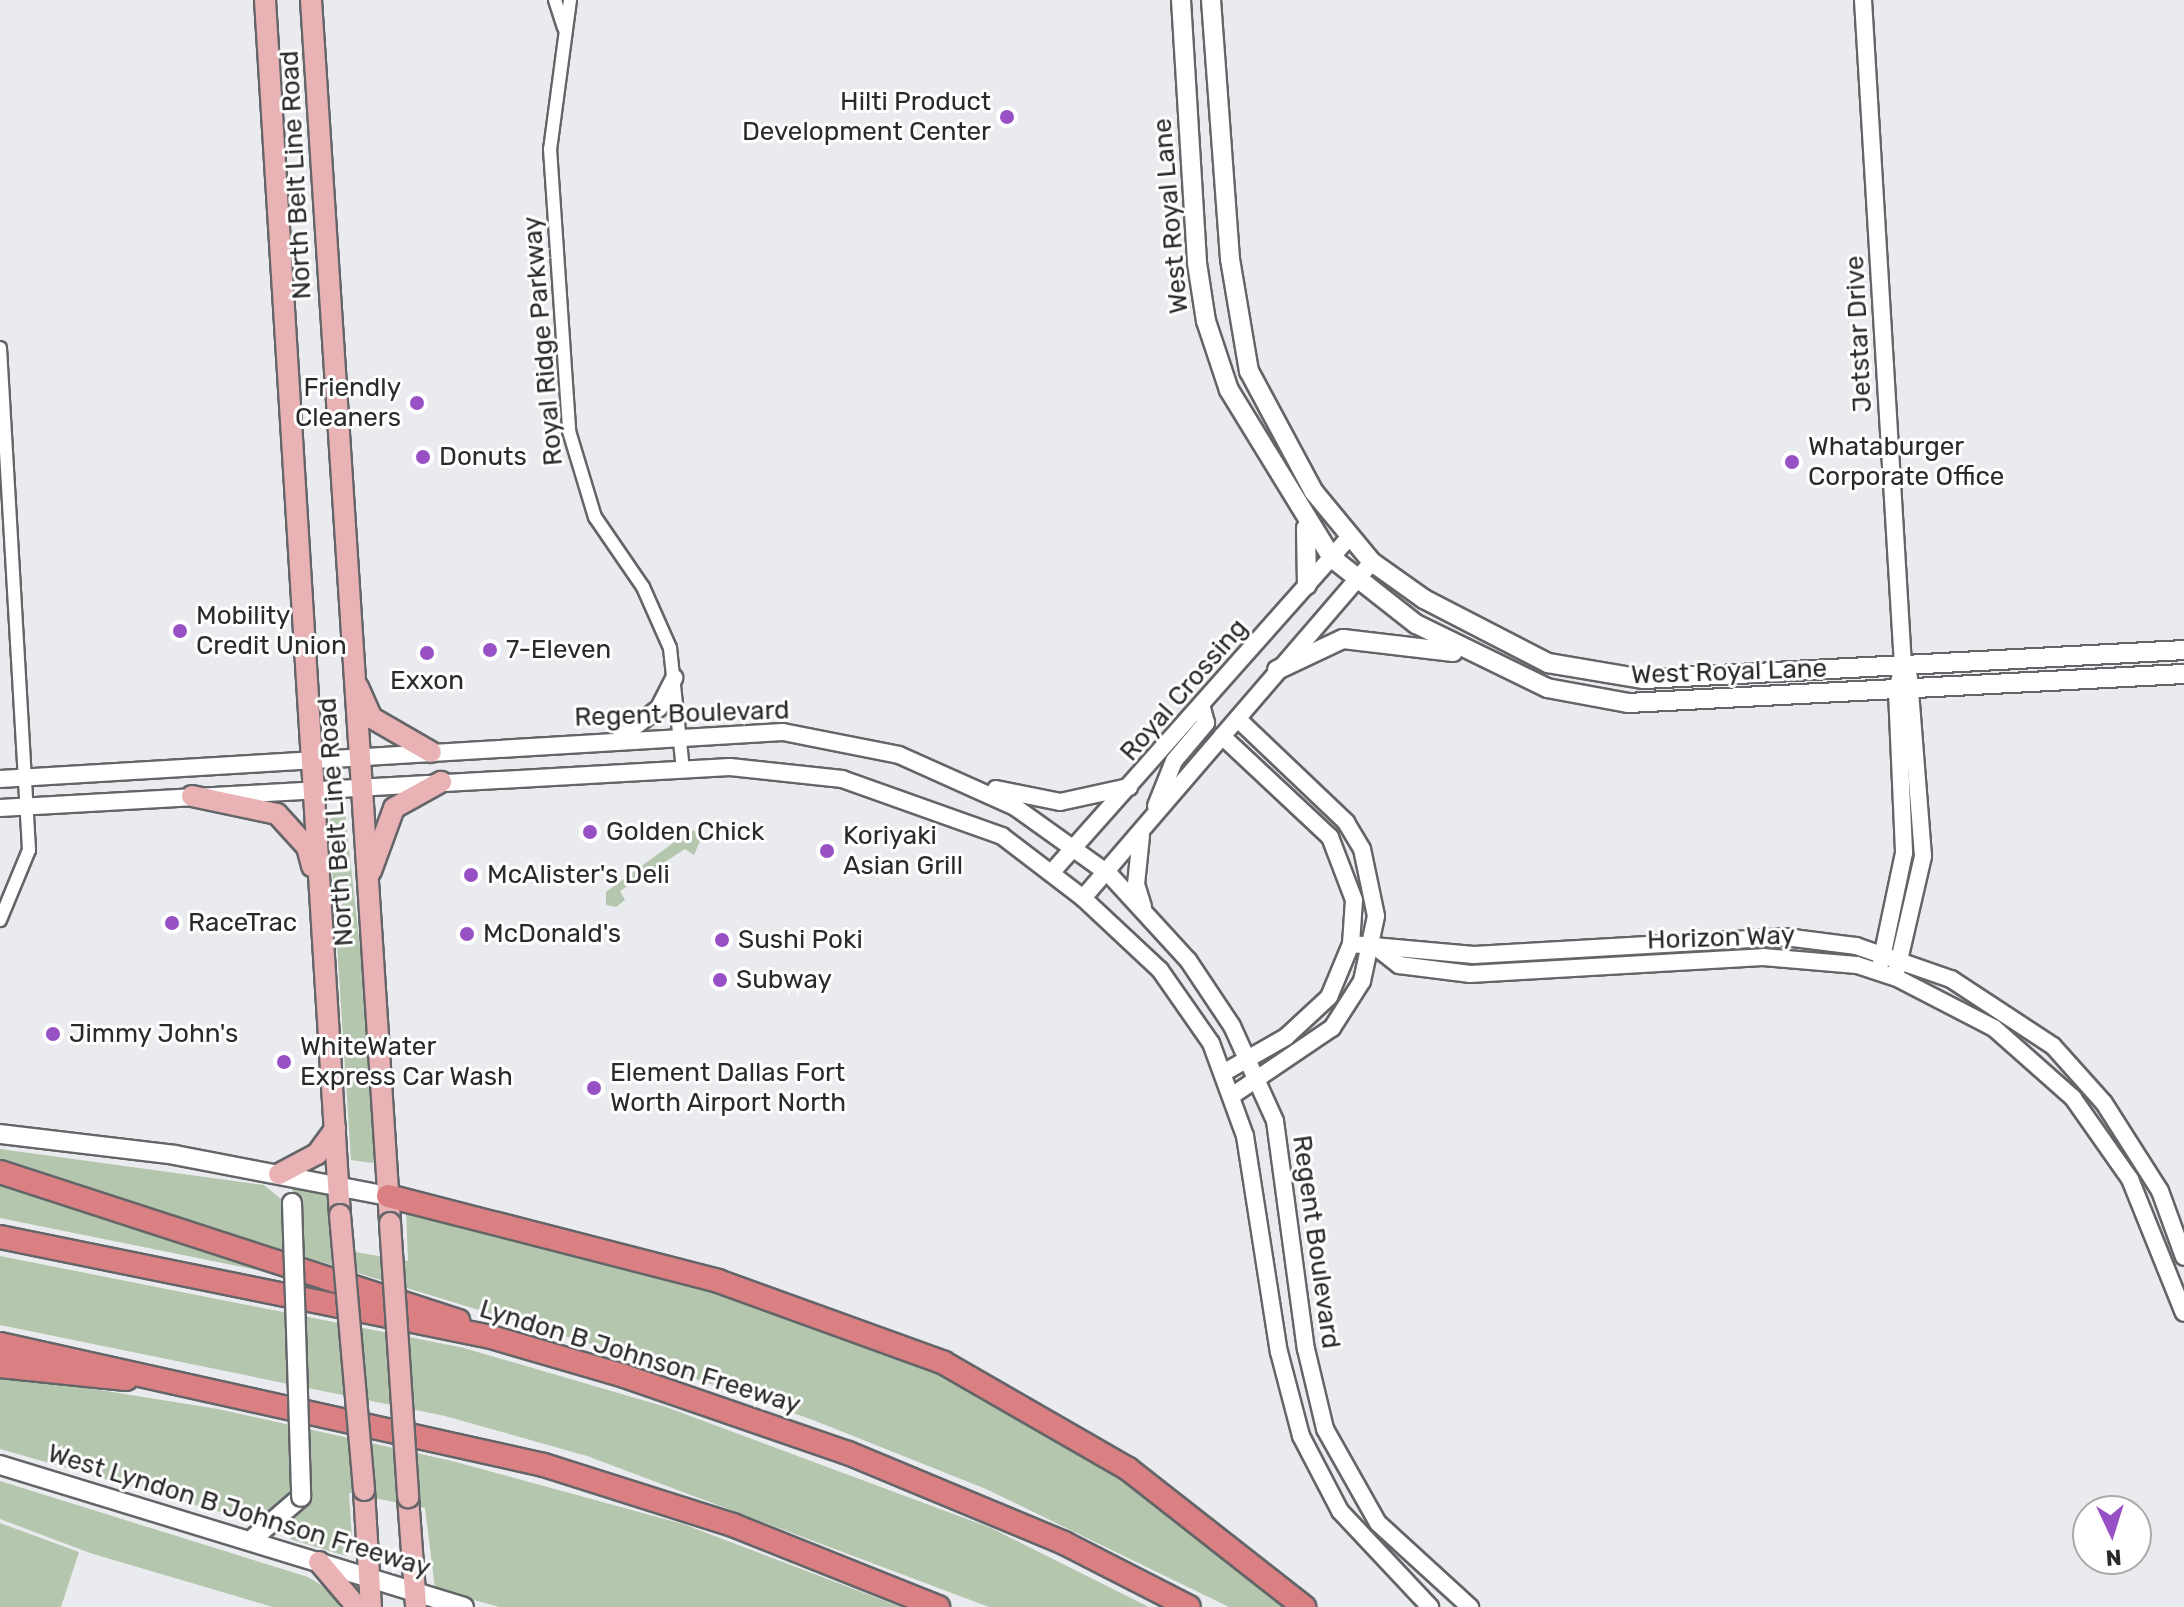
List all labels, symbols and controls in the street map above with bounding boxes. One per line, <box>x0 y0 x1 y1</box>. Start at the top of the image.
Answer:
street label: North Belt Line Road <box>274 50 318 300</box>
place label: Hilti Product Development Center <box>742 86 991 148</box>
marker: Hilti Product Development Center <box>998 108 1016 126</box>
street label: West Royal Lane <box>1147 117 1195 315</box>
street label: Royal Ridge Parkway <box>517 215 569 467</box>
street label: Jetstar Drive <box>1839 254 1879 414</box>
place label: Friendly Cleaners <box>295 372 401 434</box>
marker: Friendly Cleaners <box>408 394 426 412</box>
place label: Whataburger Corporate Office <box>1808 431 2004 492</box>
place label: Donuts <box>439 441 527 473</box>
marker: Donuts <box>414 448 432 466</box>
marker: Whataburger Corporate Office <box>1783 453 1801 471</box>
place label: Mobility Credit Union <box>196 600 347 662</box>
street label: Royal Crossing <box>1114 613 1254 767</box>
marker: Mobility Credit Union <box>171 622 189 640</box>
place label: 7-Eleven <box>506 634 611 666</box>
marker: 7-Eleven <box>481 641 499 659</box>
marker: Exxon <box>418 644 436 662</box>
street label: West Royal Lane <box>1630 653 1828 691</box>
place label: Exxon <box>390 665 464 697</box>
street label: Regent Boulevard <box>574 695 790 733</box>
street label: North Belt Line Road <box>312 697 360 947</box>
place label: Golden Chick <box>606 816 764 848</box>
place label: Koriyaki Asian Grill <box>843 820 963 882</box>
marker: Golden Chick <box>581 823 599 841</box>
marker: Koriyaki Asian Grill <box>818 842 836 860</box>
place label: McAlister's Deli <box>487 859 670 891</box>
marker: McAlister's Deli <box>462 866 480 884</box>
place label: RaceTrac <box>188 907 297 939</box>
marker: RaceTrac <box>163 914 181 932</box>
place label: McDonald's <box>483 918 621 950</box>
street label: Horizon Way <box>1646 920 1796 956</box>
place label: Sushi Poki <box>738 924 863 956</box>
marker: McDonald's <box>458 925 476 943</box>
marker: Sushi Poki <box>713 931 731 949</box>
place label: Subway <box>736 964 832 996</box>
marker: Subway <box>711 971 729 989</box>
place label: Jimmy John's <box>69 1018 239 1050</box>
marker: Jimmy John's <box>44 1025 62 1043</box>
place label: WhiteWater Express Car Wash <box>300 1031 514 1092</box>
marker: WhiteWater Express Car Wash <box>275 1053 293 1071</box>
place label: Element Dallas Fort Worth Airport North <box>610 1057 847 1118</box>
marker: Element Dallas Fort Worth Airport North <box>585 1079 603 1097</box>
street label: Regent Boulevard <box>1286 1133 1346 1351</box>
street label: Lyndon B Johnson Freeway <box>476 1293 804 1421</box>
street label: West Lyndon B Johnson Freeway <box>44 1438 434 1584</box>
north arrow <box>2072 1495 2152 1575</box>
text: N <box>2105 1543 2122 1571</box>

